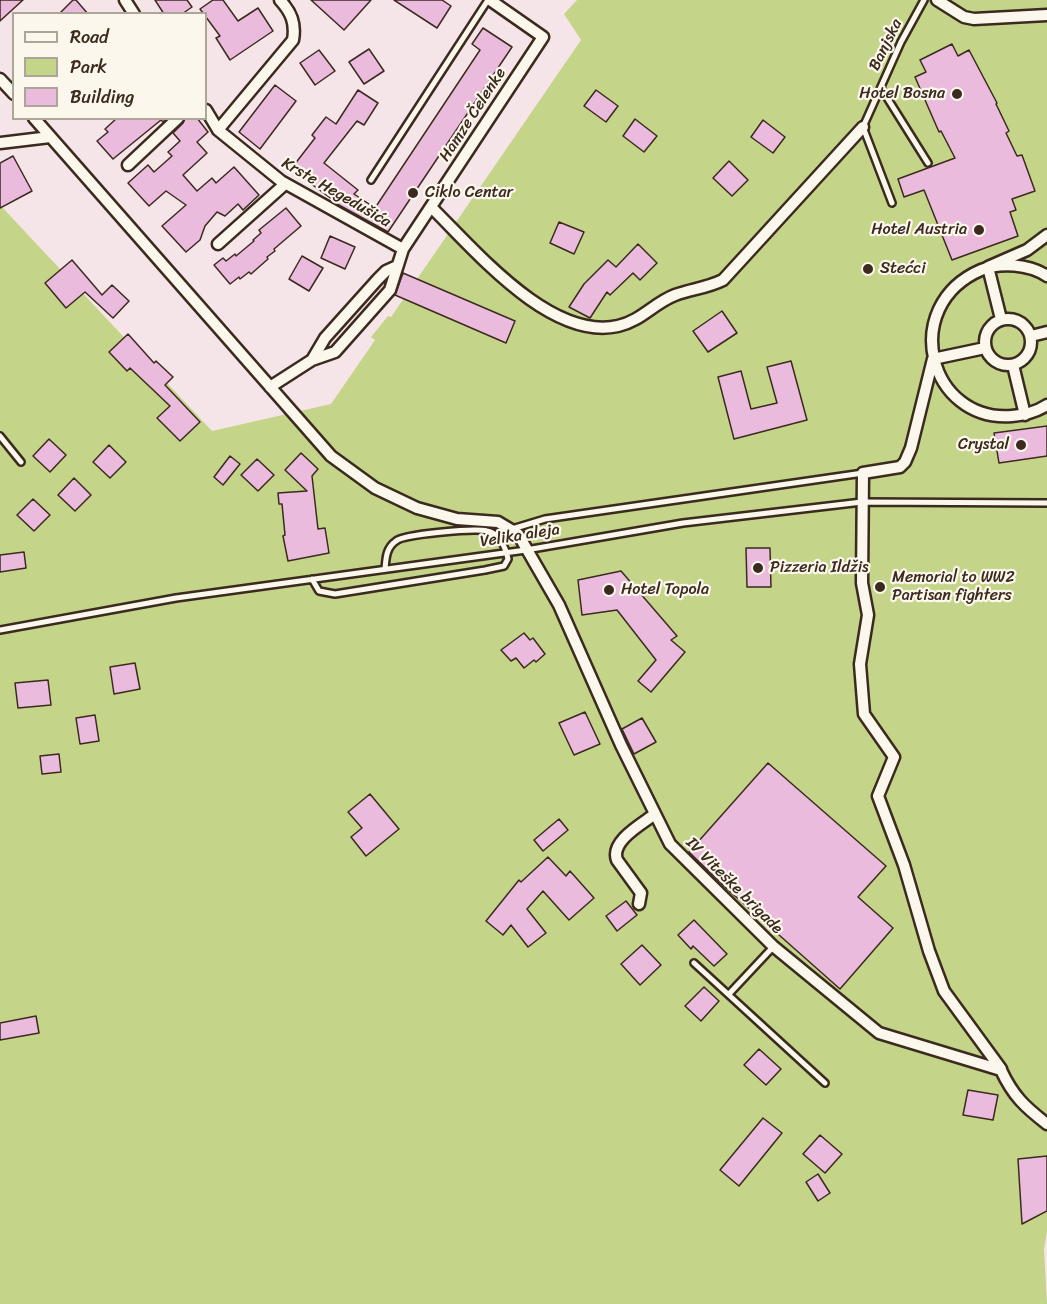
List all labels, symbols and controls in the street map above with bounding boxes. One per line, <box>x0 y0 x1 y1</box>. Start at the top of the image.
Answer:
legend <box>12 12 207 120</box>
street label: Banjska <box>865 16 907 74</box>
text: Road <box>70 21 109 53</box>
text: Park <box>70 51 107 83</box>
street label: Hamze Čelenke <box>436 65 510 165</box>
text: Building <box>70 81 134 113</box>
place label: Hotel Bosna <box>859 84 945 104</box>
marker: Hotel Bosna <box>950 87 964 101</box>
street label: Krste Hegedušića <box>278 154 394 232</box>
place label: Ciklo Centar <box>425 183 513 203</box>
marker: Ciklo Centar <box>406 186 420 200</box>
place label: Hotel Austria <box>871 220 967 240</box>
marker: Hotel Austria <box>972 223 986 237</box>
place label: Stećci <box>880 259 926 279</box>
marker: Stećci <box>861 262 875 276</box>
place label: Crystal <box>958 435 1009 455</box>
marker: Crystal <box>1014 438 1028 452</box>
street label: Velika aleja <box>479 520 561 552</box>
place label: Pizzeria Ildžis <box>770 558 869 578</box>
marker: Pizzeria Ildžis <box>751 561 765 575</box>
place label: Memorial to WW2 Partisan fighters <box>892 568 1015 606</box>
place label: Hotel Topola <box>621 580 709 600</box>
marker: Memorial to WW2 Partisan fighters <box>873 580 887 594</box>
marker: Hotel Topola <box>602 583 616 597</box>
street label: IV Viteške brigade <box>682 834 786 938</box>

